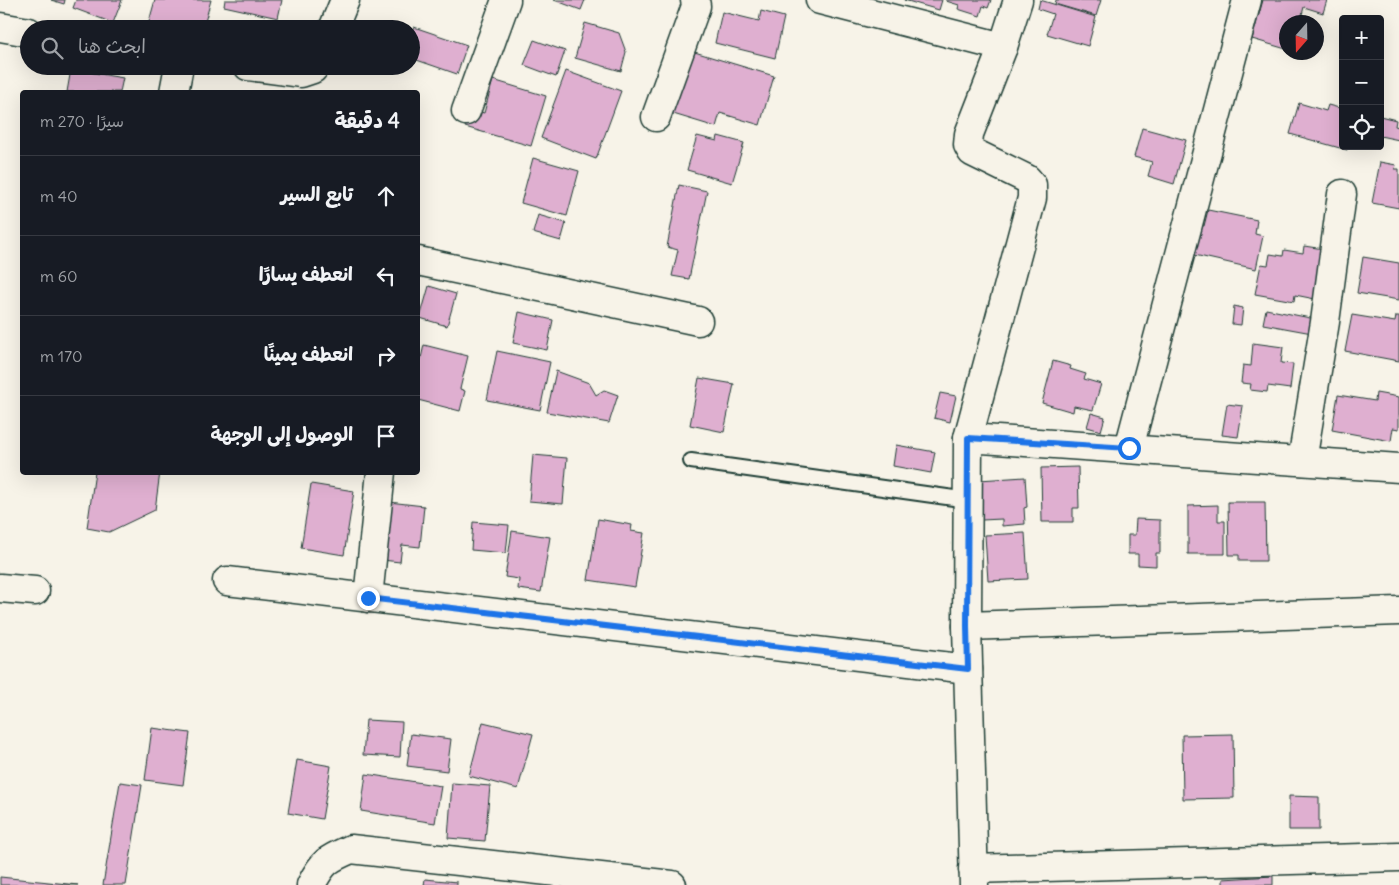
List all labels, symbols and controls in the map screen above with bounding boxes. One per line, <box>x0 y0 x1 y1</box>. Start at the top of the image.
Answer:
north arrow <box>1279 15 1324 60</box>
map controls <box>1339 15 1384 150</box>
button: + <box>1339 15 1384 60</box>
search box <box>20 20 420 75</box>
icon: search <box>38 34 66 62</box>
text: ابحث هنا <box>78 34 146 58</box>
button: − <box>1339 60 1384 105</box>
button: locate <box>1339 105 1384 150</box>
text: 4 دقيقة <box>334 107 400 134</box>
text: سيرًا · 270 m <box>40 111 124 131</box>
text: تابع السير <box>281 182 353 206</box>
icon: ahead <box>372 182 400 210</box>
text: 40 m <box>40 186 78 206</box>
text: انعطف يسارًا <box>259 262 353 286</box>
icon: left <box>372 262 400 290</box>
text: 60 m <box>40 266 78 286</box>
text: انعطف يمينًا <box>264 342 353 366</box>
icon: right <box>372 342 400 370</box>
text: 170 m <box>40 346 83 366</box>
text: الوصول إلى الوجهة <box>210 422 353 446</box>
icon: arrive <box>372 422 400 450</box>
route start <box>1118 437 1141 460</box>
route end <box>357 587 380 610</box>

